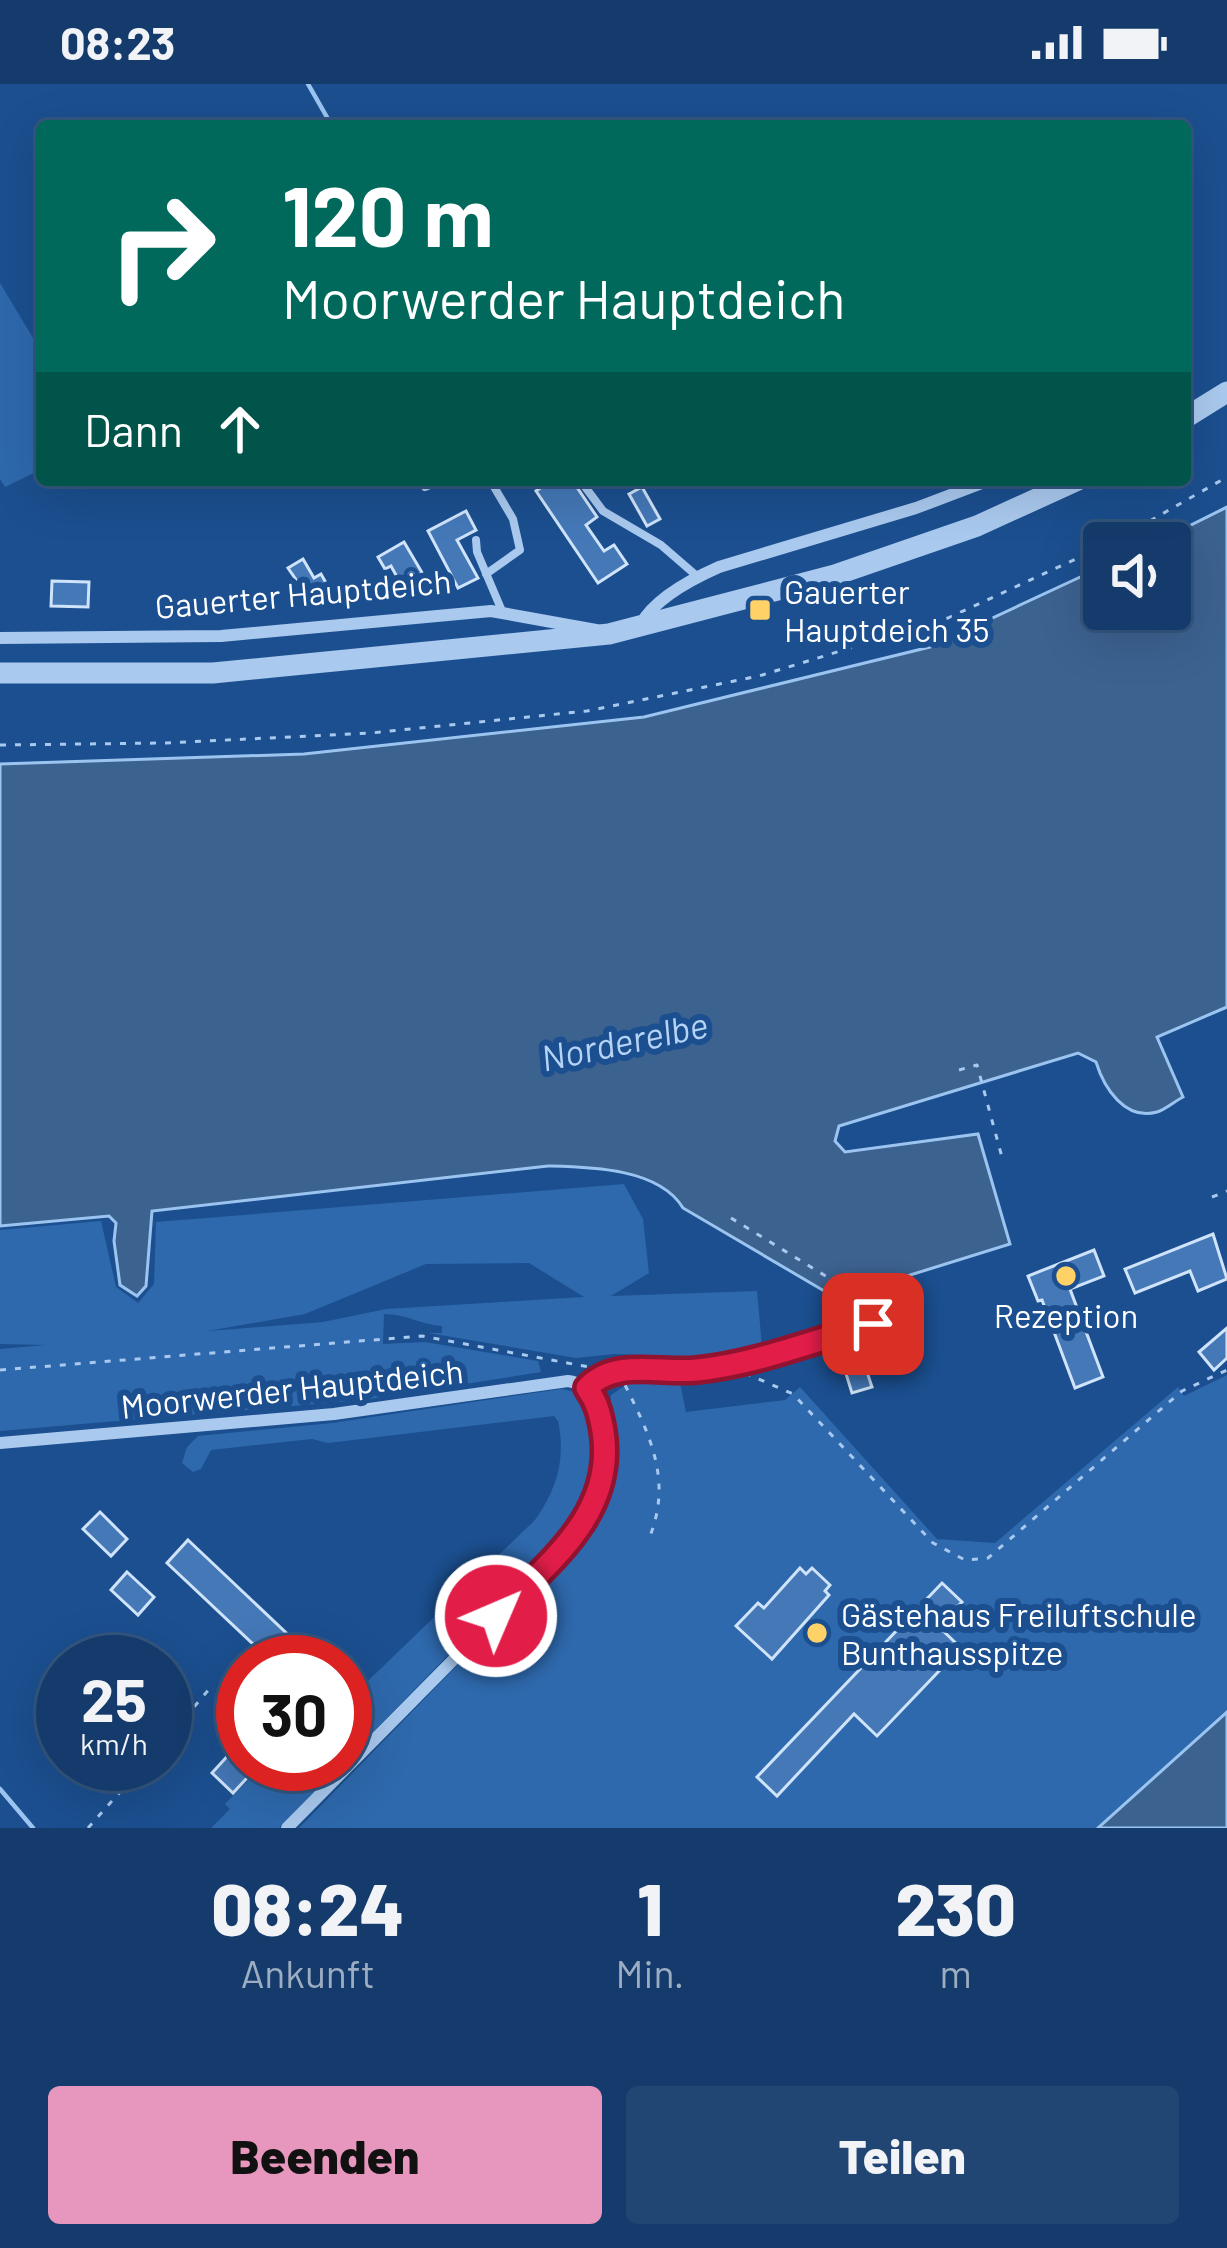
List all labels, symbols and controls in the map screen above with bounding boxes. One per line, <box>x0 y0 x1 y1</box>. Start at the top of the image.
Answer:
text: 08:23 <box>60 15 175 69</box>
text: 120 m <box>282 163 494 264</box>
icon: right <box>84 168 240 324</box>
text: Moorwerder Hauptdeich <box>282 265 845 330</box>
icon: ahead <box>207 396 273 462</box>
text: Dann <box>84 402 183 456</box>
map controls <box>1083 522 1191 630</box>
button: sound <box>1083 522 1191 630</box>
street label: Gauerter Hauptdeich <box>153 560 453 626</box>
place label: Gauerter Hauptdeich 35 <box>784 571 989 649</box>
marker: Gauerter Hauptdeich 35 <box>747 597 773 623</box>
water label: Norderelbe <box>537 1001 711 1079</box>
marker: Rezeption <box>1053 1263 1079 1289</box>
pin <box>822 1273 924 1375</box>
icon: arrive <box>840 1291 906 1357</box>
place label: Rezeption <box>994 1295 1138 1335</box>
street label: Moorwerder Hauptdeich <box>119 1350 465 1426</box>
position arrow <box>433 1553 559 1679</box>
place label: Gästehaus Freiluftschule Bunthausspitze <box>841 1594 1197 1672</box>
marker: Gästehaus Freiluftschule Bunthausspitze <box>804 1620 830 1646</box>
speed limit sign: 30 <box>216 1635 372 1791</box>
text: 25 <box>81 1662 147 1734</box>
text: km/h <box>80 1725 148 1761</box>
text: 08:24 <box>211 1864 404 1950</box>
text: 1 <box>637 1864 663 1950</box>
text: 230 <box>896 1864 1016 1950</box>
text: Ankunft <box>241 1949 375 1996</box>
text: Min. <box>616 1949 684 1996</box>
text: m <box>940 1949 972 1996</box>
button: Beenden <box>48 2086 602 2224</box>
button: Teilen <box>626 2086 1179 2224</box>

